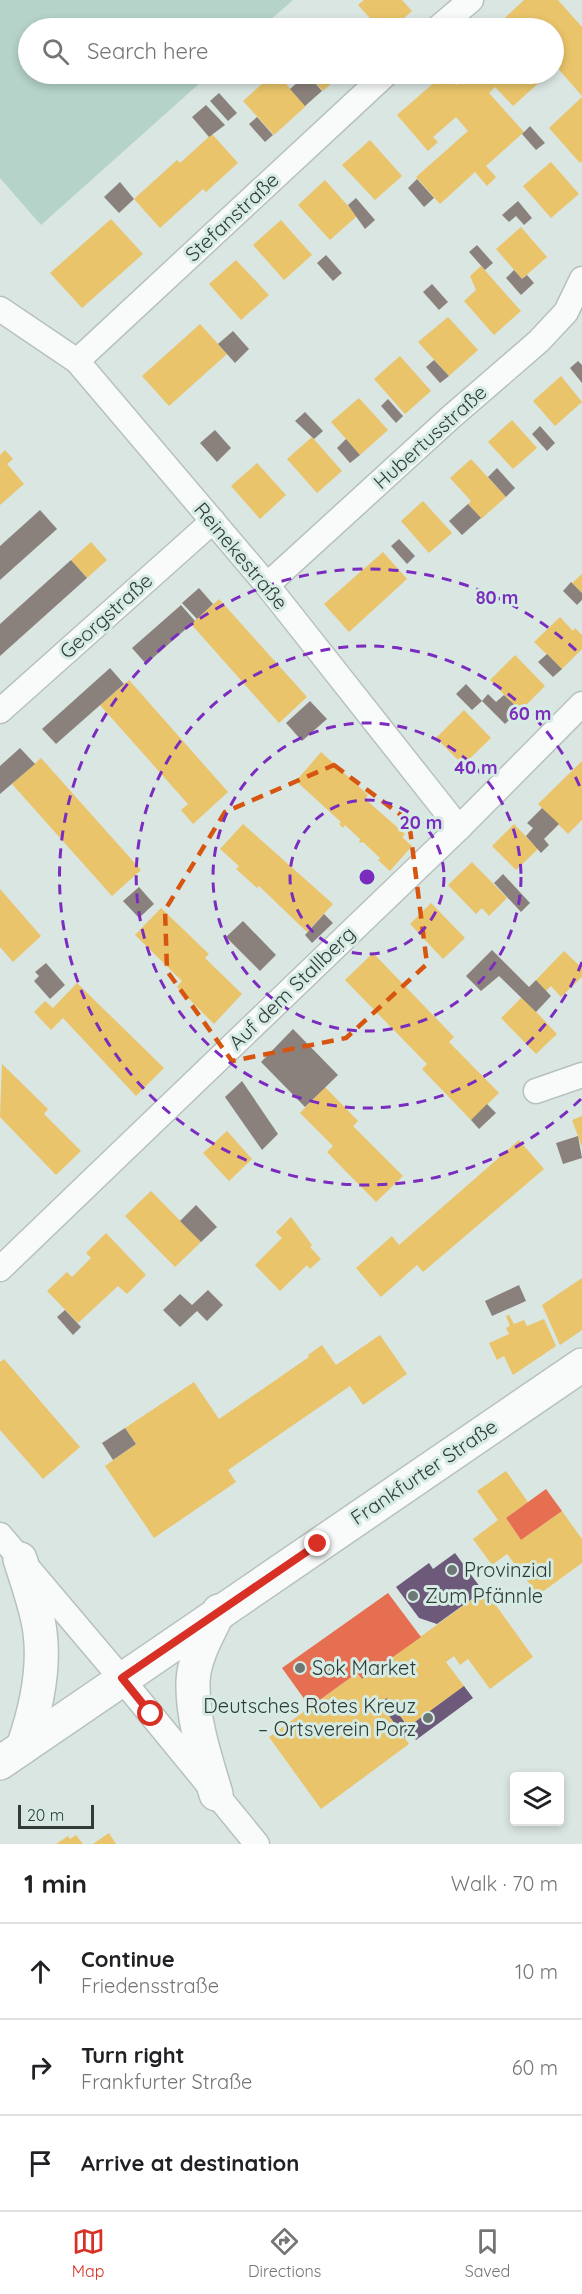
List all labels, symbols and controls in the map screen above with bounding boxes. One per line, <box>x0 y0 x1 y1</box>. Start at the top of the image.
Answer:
search box <box>18 18 564 84</box>
icon: search <box>39 35 72 68</box>
text: Search here <box>87 37 208 65</box>
street label: Stefanstraße <box>180 167 284 266</box>
street label: Hubertusstraße <box>368 379 491 494</box>
street label: Reinekestraße <box>189 497 294 614</box>
street label: Georgstraße <box>54 567 157 664</box>
text: 80 m <box>476 586 518 609</box>
text: 60 m <box>509 702 551 725</box>
text: 40 m <box>454 756 498 779</box>
text: 20 m <box>400 811 442 834</box>
centre of rings <box>357 867 377 887</box>
street label: Auf dem Stallberg <box>223 921 360 1054</box>
street label: Frankfurter Straße <box>346 1413 502 1530</box>
route end <box>304 1530 330 1556</box>
place label: Provinzial <box>464 1557 552 1582</box>
marker: Provinzial <box>445 1563 459 1577</box>
place label: Zum Pfännle <box>425 1583 543 1608</box>
marker: Zum Pfännle <box>406 1589 420 1603</box>
place label: Sok Market <box>312 1655 416 1680</box>
marker: Sok Market <box>293 1661 307 1675</box>
place label: Deutsches Rotes Kreuz – Ortsverein Porz <box>203 1693 416 1741</box>
route start <box>137 1700 163 1726</box>
marker: Deutsches Rotes Kreuz – Ortsverein Porz <box>421 1711 435 1725</box>
map controls <box>510 1772 564 1826</box>
button: layers <box>510 1772 564 1826</box>
scale bar <box>18 1802 94 1830</box>
text: 20 m <box>27 1805 64 1825</box>
text: 1 min <box>24 1867 87 1900</box>
text: Walk · 70 m <box>451 1871 558 1896</box>
text: Continue <box>81 1945 175 1973</box>
icon: ahead <box>24 1955 57 1988</box>
text: 10 m <box>515 1959 558 1984</box>
text: Friedensstraße <box>81 1973 219 1998</box>
text: Turn right <box>81 2041 185 2069</box>
icon: right <box>24 2051 57 2084</box>
text: 60 m <box>512 2055 558 2080</box>
text: Frankfurter Straße <box>81 2069 252 2094</box>
icon: arrive <box>24 2147 57 2180</box>
text: Arrive at destination <box>81 2149 299 2177</box>
tab: Map <box>72 2225 105 2281</box>
tab: Directions <box>248 2225 321 2281</box>
tab: Saved <box>465 2225 510 2281</box>

